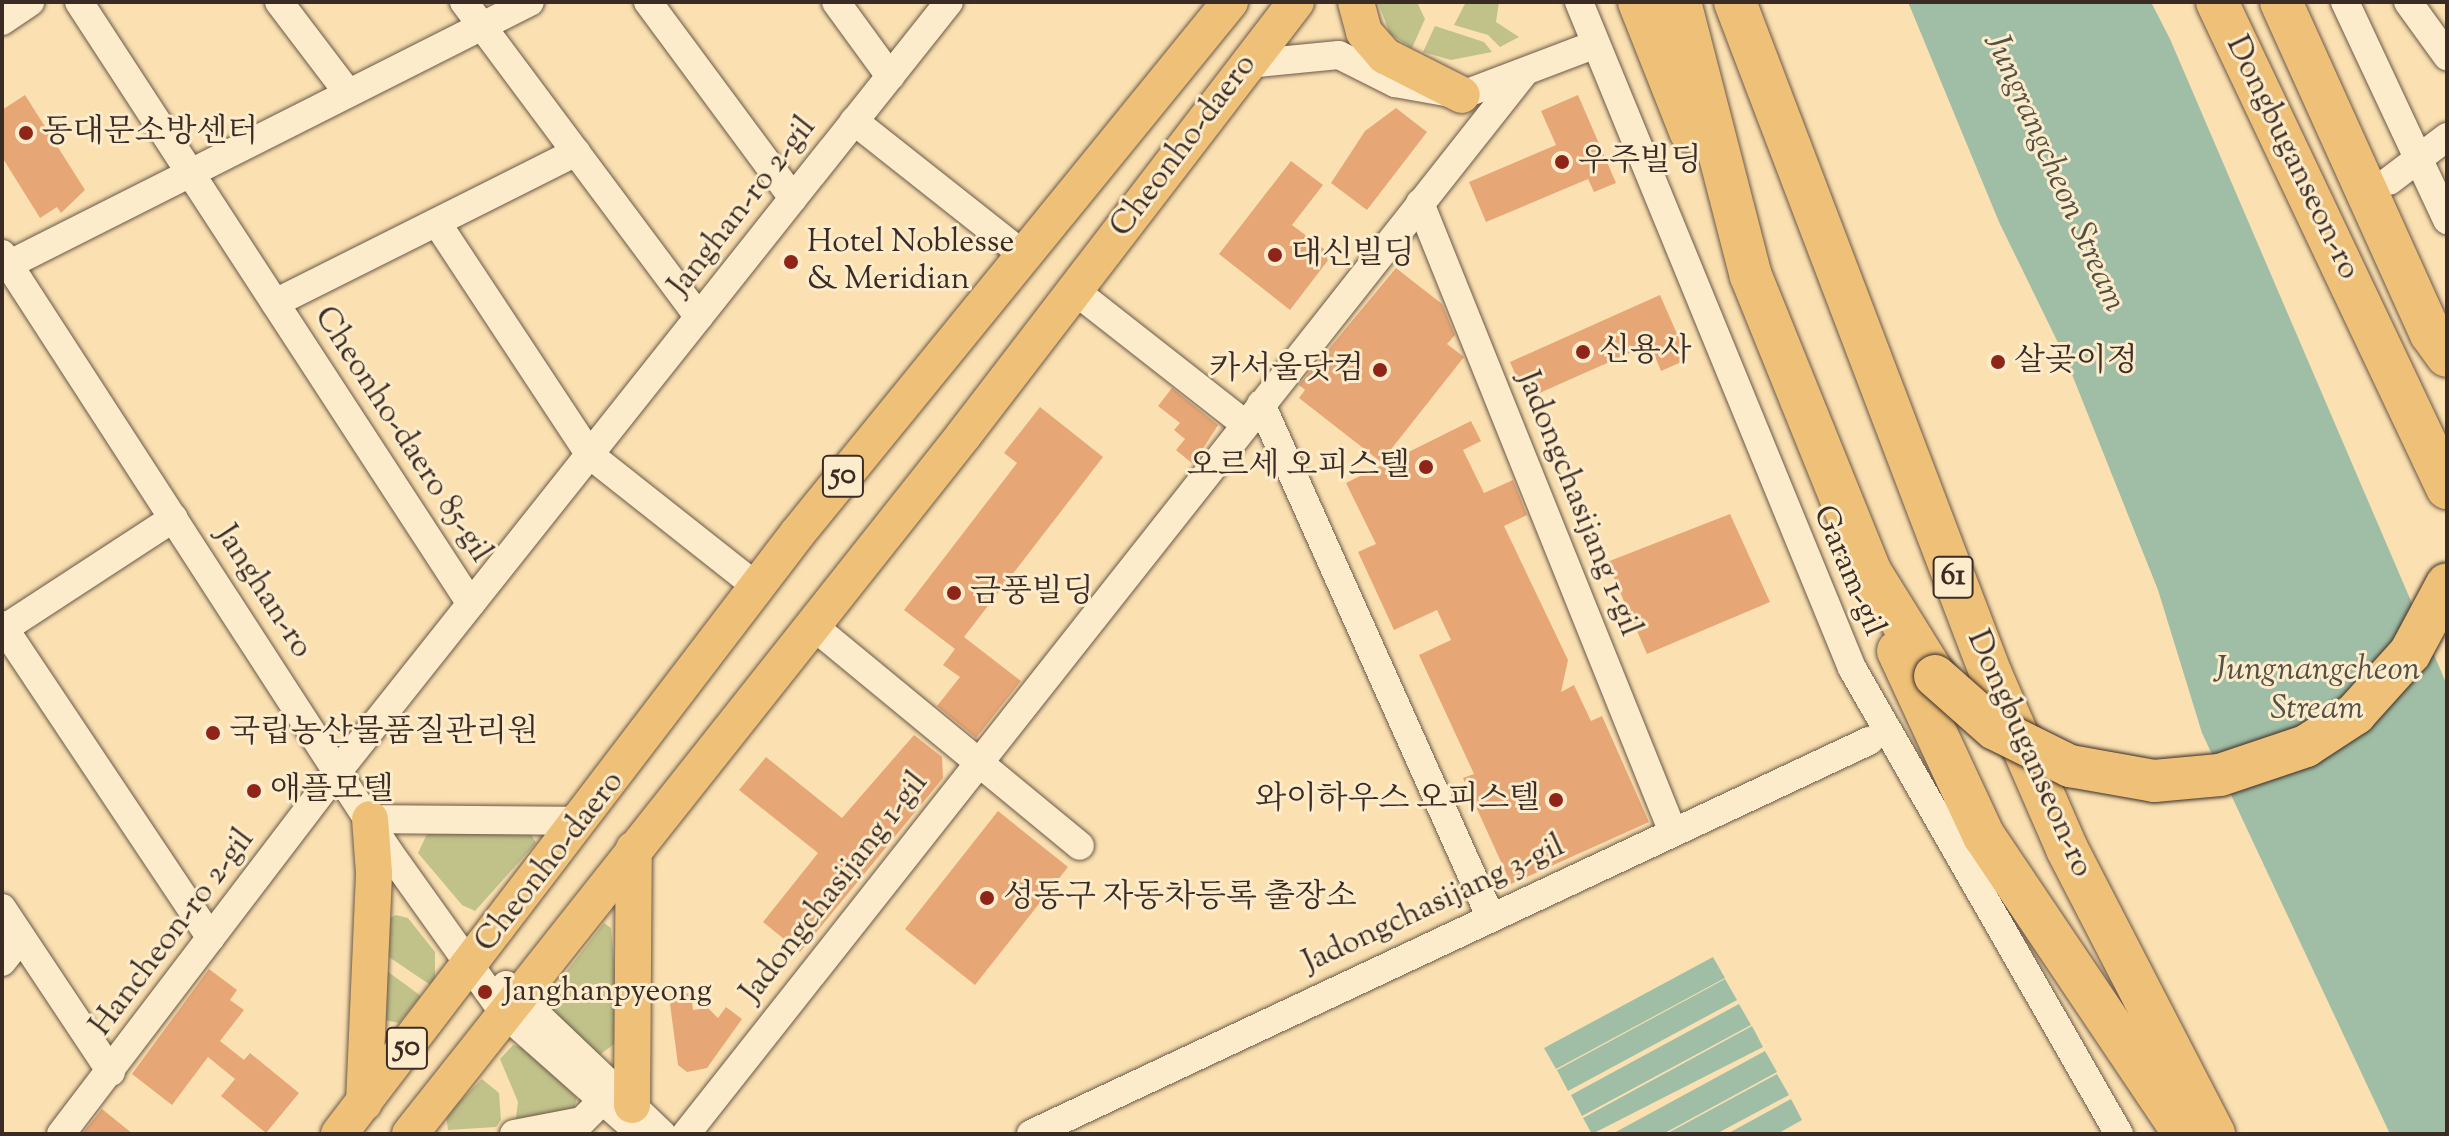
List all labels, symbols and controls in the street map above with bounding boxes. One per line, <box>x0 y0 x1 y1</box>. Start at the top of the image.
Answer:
water label: Jungrangcheon Stream <box>1975 28 2135 318</box>
street label: Dongbuganseon-ro <box>2216 30 2368 286</box>
street label: Cheonho-daero <box>1103 47 1265 245</box>
street label: Janghan-ro 2-gil <box>661 110 825 304</box>
place label: 동대문소방센터 <box>42 114 258 152</box>
marker: 동대문소방센터 <box>17 124 35 142</box>
place label: 우주빌딩 <box>1578 143 1702 181</box>
marker: 우주빌딩 <box>1553 153 1571 171</box>
place label: Hotel Noblesse & Meridian <box>807 225 1014 300</box>
place label: 대신빌딩 <box>1291 236 1415 274</box>
marker: 대신빌딩 <box>1266 246 1284 264</box>
marker: Hotel Noblesse & Meridian <box>782 253 800 271</box>
street label: Cheonho-daero 85-gil <box>305 300 499 570</box>
place label: 신용사 <box>1599 333 1692 371</box>
marker: 신용사 <box>1574 343 1592 361</box>
place label: 살곶이정 <box>2014 343 2138 381</box>
place label: 카서울닷컴 <box>1209 351 1364 389</box>
marker: 살곶이정 <box>1989 353 2007 371</box>
marker: 카서울닷컴 <box>1371 361 1389 379</box>
street label: Jadongchasijang 1-gil <box>1507 366 1649 642</box>
place label: 오르세 오피스텔 <box>1187 448 1410 486</box>
road number: 50 <box>821 450 865 502</box>
marker: 오르세 오피스텔 <box>1417 458 1435 476</box>
street label: Garam-gil <box>1803 500 1893 642</box>
street label: Janghan-ro <box>206 518 320 666</box>
road number: 61 <box>1931 551 1975 603</box>
place label: 금풍빌딩 <box>970 574 1094 612</box>
marker: 금풍빌딩 <box>945 584 963 602</box>
street label: Dongbuganseon-ro <box>1957 625 2101 883</box>
water label: Jungnangcheon Stream <box>2214 650 2420 730</box>
place label: 국립농산물품질관리원 <box>229 714 538 752</box>
marker: 국립농산물품질관리원 <box>204 724 222 742</box>
street label: Cheonho-daero <box>467 764 633 960</box>
street label: Jadongchasijang 1-gil <box>733 765 937 1011</box>
place label: 애플모텔 <box>270 772 394 810</box>
place label: 와이하우스 오피스텔 <box>1255 781 1540 819</box>
marker: 애플모텔 <box>245 782 263 800</box>
marker: 와이하우스 오피스텔 <box>1547 791 1565 809</box>
street label: Hancheon-ro 2-gil <box>83 822 263 1044</box>
street label: Jadongchasijang 3-gil <box>1297 828 1571 982</box>
place label: 성동구 자동차등록 출장소 <box>1003 879 1357 917</box>
marker: 성동구 자동차등록 출장소 <box>978 889 996 907</box>
place label: Janghanpyeong <box>503 973 712 1011</box>
marker: Janghanpyeong <box>474 981 496 1003</box>
road number: 50 <box>385 1022 429 1074</box>

